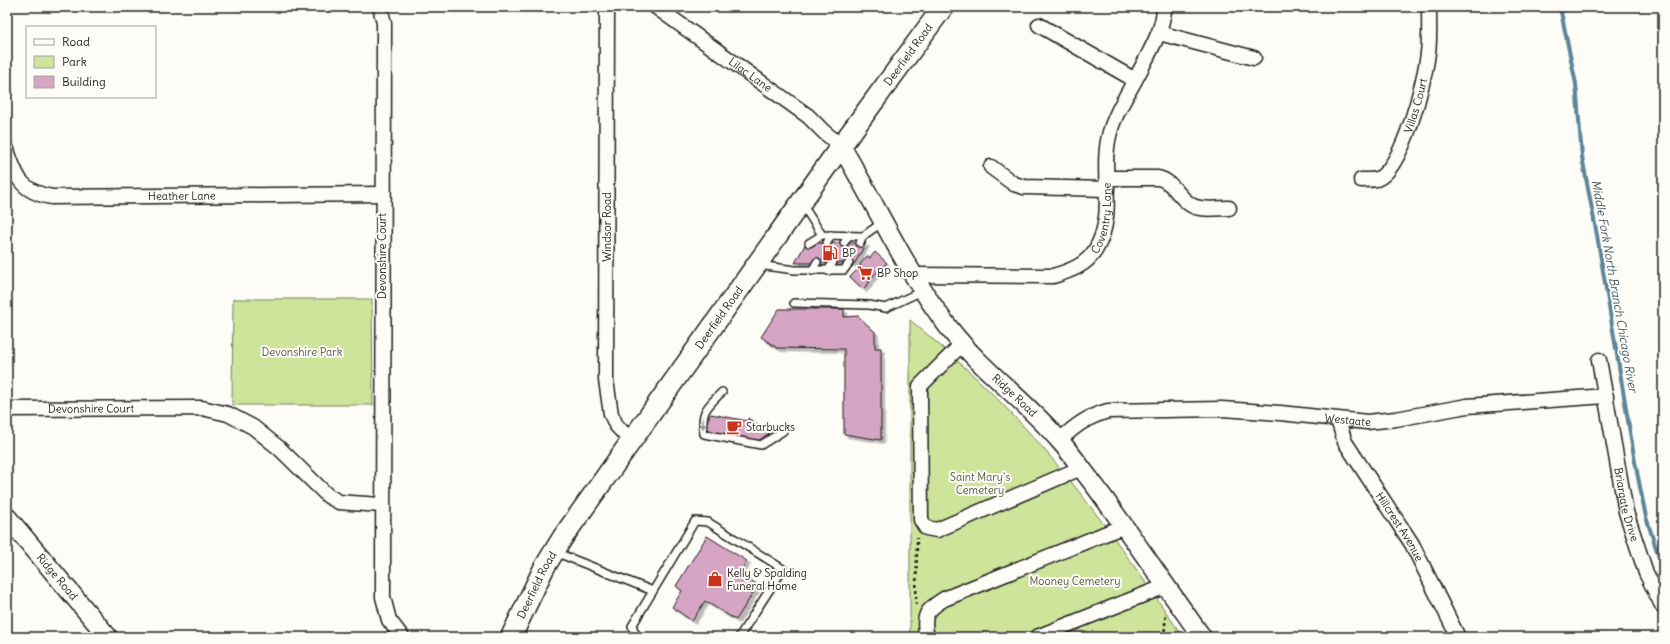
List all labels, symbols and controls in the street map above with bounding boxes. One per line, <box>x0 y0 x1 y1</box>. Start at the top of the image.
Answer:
street label: Deerfield Road <box>881 20 936 88</box>
legend <box>26 26 156 98</box>
text: Road <box>62 34 90 49</box>
text: Park <box>62 54 87 69</box>
street label: Lilac Lane <box>726 54 775 95</box>
text: Building <box>62 74 106 89</box>
street label: Villas Court <box>1401 77 1430 135</box>
water label: Middle Fork North Branch Chicago River <box>1589 179 1641 395</box>
street label: Coventry Lane <box>1088 182 1114 256</box>
street label: Heather Lane <box>148 189 216 203</box>
street label: Windsor Road <box>600 192 614 262</box>
street label: Devonshire Court <box>375 213 389 299</box>
fuel station icon: BP <box>821 244 839 262</box>
place label: BP <box>842 246 856 260</box>
supermarket icon: BP Shop <box>856 264 874 282</box>
place label: BP Shop <box>877 266 918 280</box>
street label: Deerfield Road <box>692 283 746 352</box>
park label: Devonshire Park <box>262 345 343 359</box>
street label: Ridge Road <box>989 371 1040 420</box>
street label: Devonshire Court <box>48 401 134 416</box>
street label: Westgate <box>1324 411 1372 429</box>
one-way arrow <box>700 417 707 430</box>
cafe icon: Starbucks <box>725 418 743 436</box>
place label: Starbucks <box>746 420 795 434</box>
street label: Briargate Drive <box>1611 466 1642 543</box>
park label: Saint Mary's Cemetery <box>950 470 1010 497</box>
street label: Hillcrest Avenue <box>1373 489 1427 564</box>
street label: Deerfield Road <box>514 548 560 621</box>
street label: Ridge Road <box>34 551 81 603</box>
place label: Kelly & Spalding Funeral Home <box>727 566 807 593</box>
shop icon: Kelly & Spalding Funeral Home <box>706 570 724 588</box>
park label: Mooney Cemetery <box>1029 574 1121 588</box>

